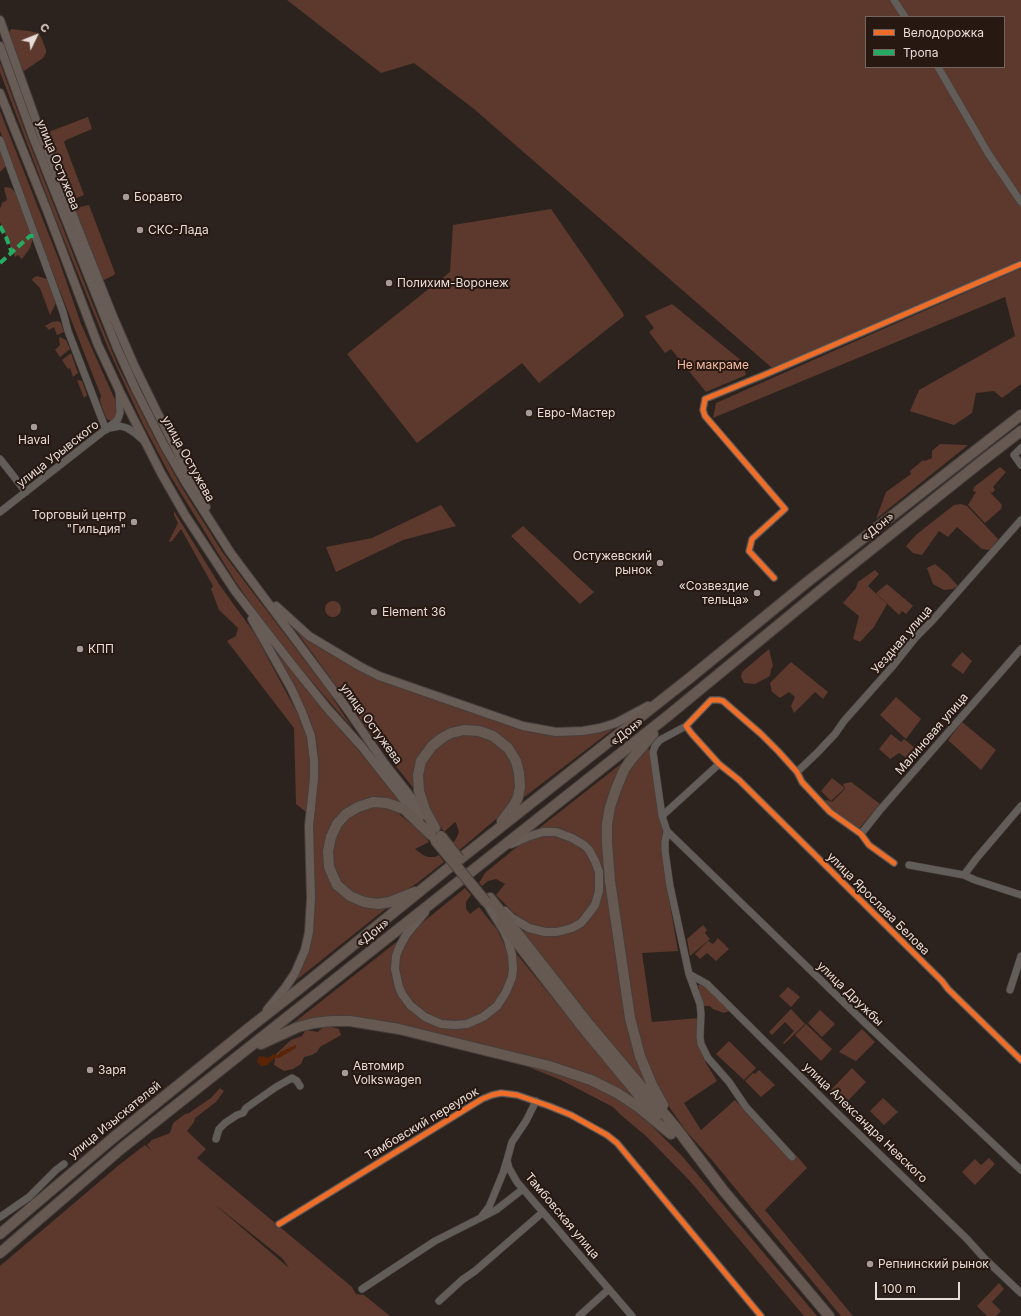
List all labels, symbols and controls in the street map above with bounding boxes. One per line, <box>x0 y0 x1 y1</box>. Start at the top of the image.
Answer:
north arrow <box>16 16 56 56</box>
legend <box>865 16 1005 68</box>
text: С <box>37 20 53 36</box>
text: Велодорожка <box>903 25 984 40</box>
text: Тропа <box>903 45 938 60</box>
street label: улица Остужева <box>33 118 83 212</box>
place label: Боравто <box>134 190 183 204</box>
marker: Боравто <box>121 192 131 202</box>
place label: СКС-Лада <box>148 223 209 237</box>
marker: СКС-Лада <box>135 225 145 235</box>
place label: Полихим-Воронеж <box>397 276 509 290</box>
marker: Полихим-Воронеж <box>384 278 394 288</box>
park label: Не макраме <box>677 358 749 372</box>
place label: Евро-Мастер <box>537 406 615 420</box>
marker: Евро-Мастер <box>524 408 534 418</box>
street label: улица Остужева <box>158 414 218 504</box>
street label: улица Урывского <box>14 418 102 490</box>
marker: Haval <box>29 422 39 432</box>
place label: Haval <box>18 433 50 447</box>
place label: Торговый центр "Гильдия" <box>32 508 126 536</box>
street label: «Дон» <box>859 509 897 545</box>
marker: Торговый центр "Гильдия" <box>129 517 139 527</box>
place label: Остужевский рынок <box>573 549 652 577</box>
marker: Остужевский рынок <box>655 558 665 568</box>
place label: «Созвездие тельца» <box>679 579 749 607</box>
marker: «Созвездие тельца» <box>752 588 762 598</box>
street label: Уездная улица <box>869 603 935 677</box>
place label: Element 36 <box>382 605 446 619</box>
marker: Element 36 <box>369 607 379 617</box>
place label: КПП <box>88 642 114 656</box>
marker: КПП <box>75 644 85 654</box>
street label: улица Остужева <box>337 681 405 767</box>
street label: Малиновая улица <box>893 690 971 778</box>
street label: «Дон» <box>608 715 646 749</box>
street label: улица Ярослава Белова <box>824 850 932 958</box>
street label: «Дон» <box>354 916 392 950</box>
street label: улица Дружбы <box>814 959 886 1029</box>
place label: Автомир Volkswagen <box>353 1059 422 1087</box>
street label: улица Александра Невского <box>800 1060 930 1186</box>
place label: Заря <box>98 1063 126 1077</box>
marker: Заря <box>85 1065 95 1075</box>
marker: Автомир Volkswagen <box>340 1068 350 1078</box>
street label: улица Изыскателей <box>66 1078 164 1162</box>
street label: Тамбовский переулок <box>363 1084 481 1164</box>
street label: Тамбовская улица <box>522 1170 602 1262</box>
place label: Репнинский рынок <box>878 1257 989 1271</box>
marker: Репнинский рынок <box>865 1259 875 1269</box>
scale bar <box>877 1274 962 1300</box>
text: 100 m <box>882 1281 916 1296</box>

